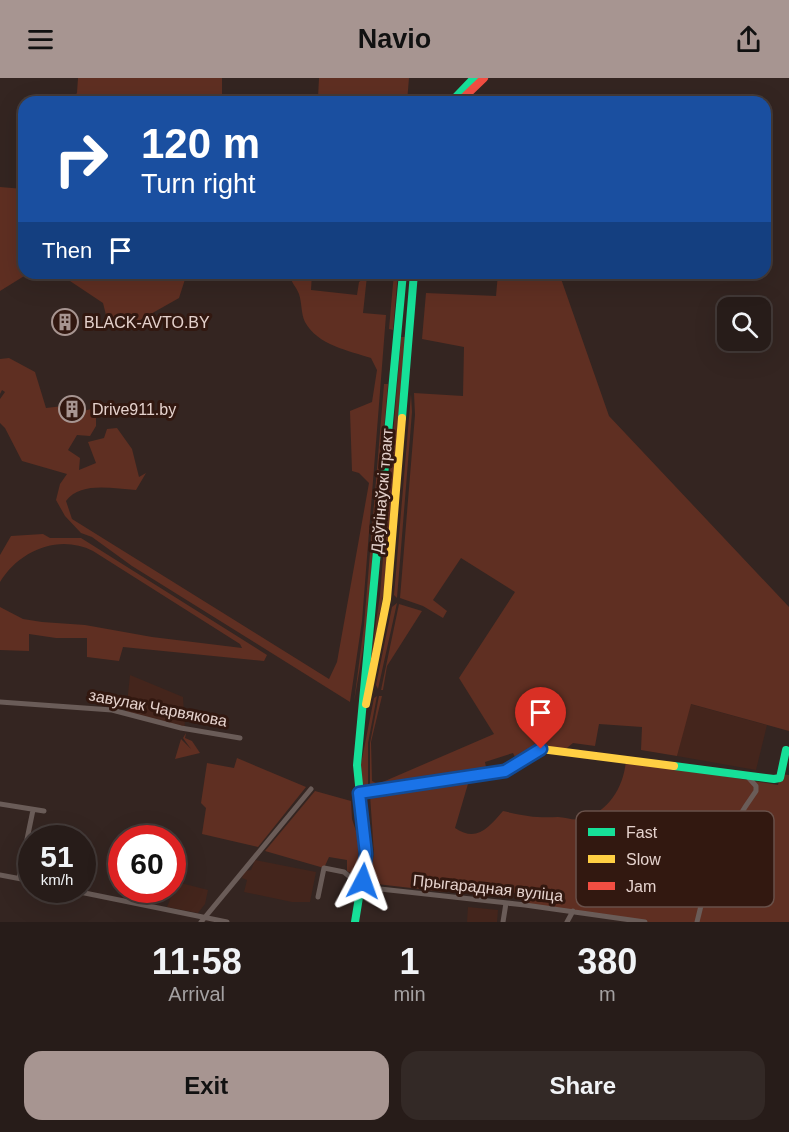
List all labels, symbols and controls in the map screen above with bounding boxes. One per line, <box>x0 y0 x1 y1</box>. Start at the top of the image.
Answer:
icon: menu <box>24 23 57 56</box>
icon: share <box>732 23 765 56</box>
text: Navio <box>358 24 431 54</box>
icon: right <box>42 120 120 198</box>
text: 120 m <box>141 120 260 167</box>
text: Turn right <box>141 169 256 199</box>
icon: arrive <box>104 234 137 267</box>
text: Then <box>42 238 92 263</box>
map controls <box>717 297 771 351</box>
button: search <box>717 297 771 351</box>
building icon: BLACK-AVTO.BY <box>50 307 80 337</box>
place label: BLACK-AVTO.BY <box>84 314 210 331</box>
building icon: Drive911.by <box>57 394 87 424</box>
place label: Drive911.by <box>92 401 176 418</box>
street label: Даўгінаўскі тракт <box>368 427 396 554</box>
street label: завулак Чарвякова <box>87 686 229 730</box>
pin <box>515 687 566 749</box>
icon: arrive <box>524 696 557 729</box>
legend <box>576 811 774 907</box>
text: Fast <box>626 824 658 841</box>
speed limit sign: 60 <box>108 825 186 903</box>
text: 51 <box>40 840 74 873</box>
position arrow <box>331 849 395 913</box>
text: Slow <box>626 851 661 868</box>
text: km/h <box>41 871 73 888</box>
street label: Прыгарадная вуліца <box>412 872 564 904</box>
text: Jam <box>626 878 656 895</box>
text: 11:58 <box>152 941 242 982</box>
text: 1 <box>399 941 420 982</box>
text: 380 <box>577 941 637 982</box>
text: Arrival <box>168 983 225 1005</box>
text: min <box>393 983 426 1005</box>
text: m <box>599 983 616 1005</box>
button: Exit <box>24 1051 389 1120</box>
button: Share <box>401 1051 765 1120</box>

